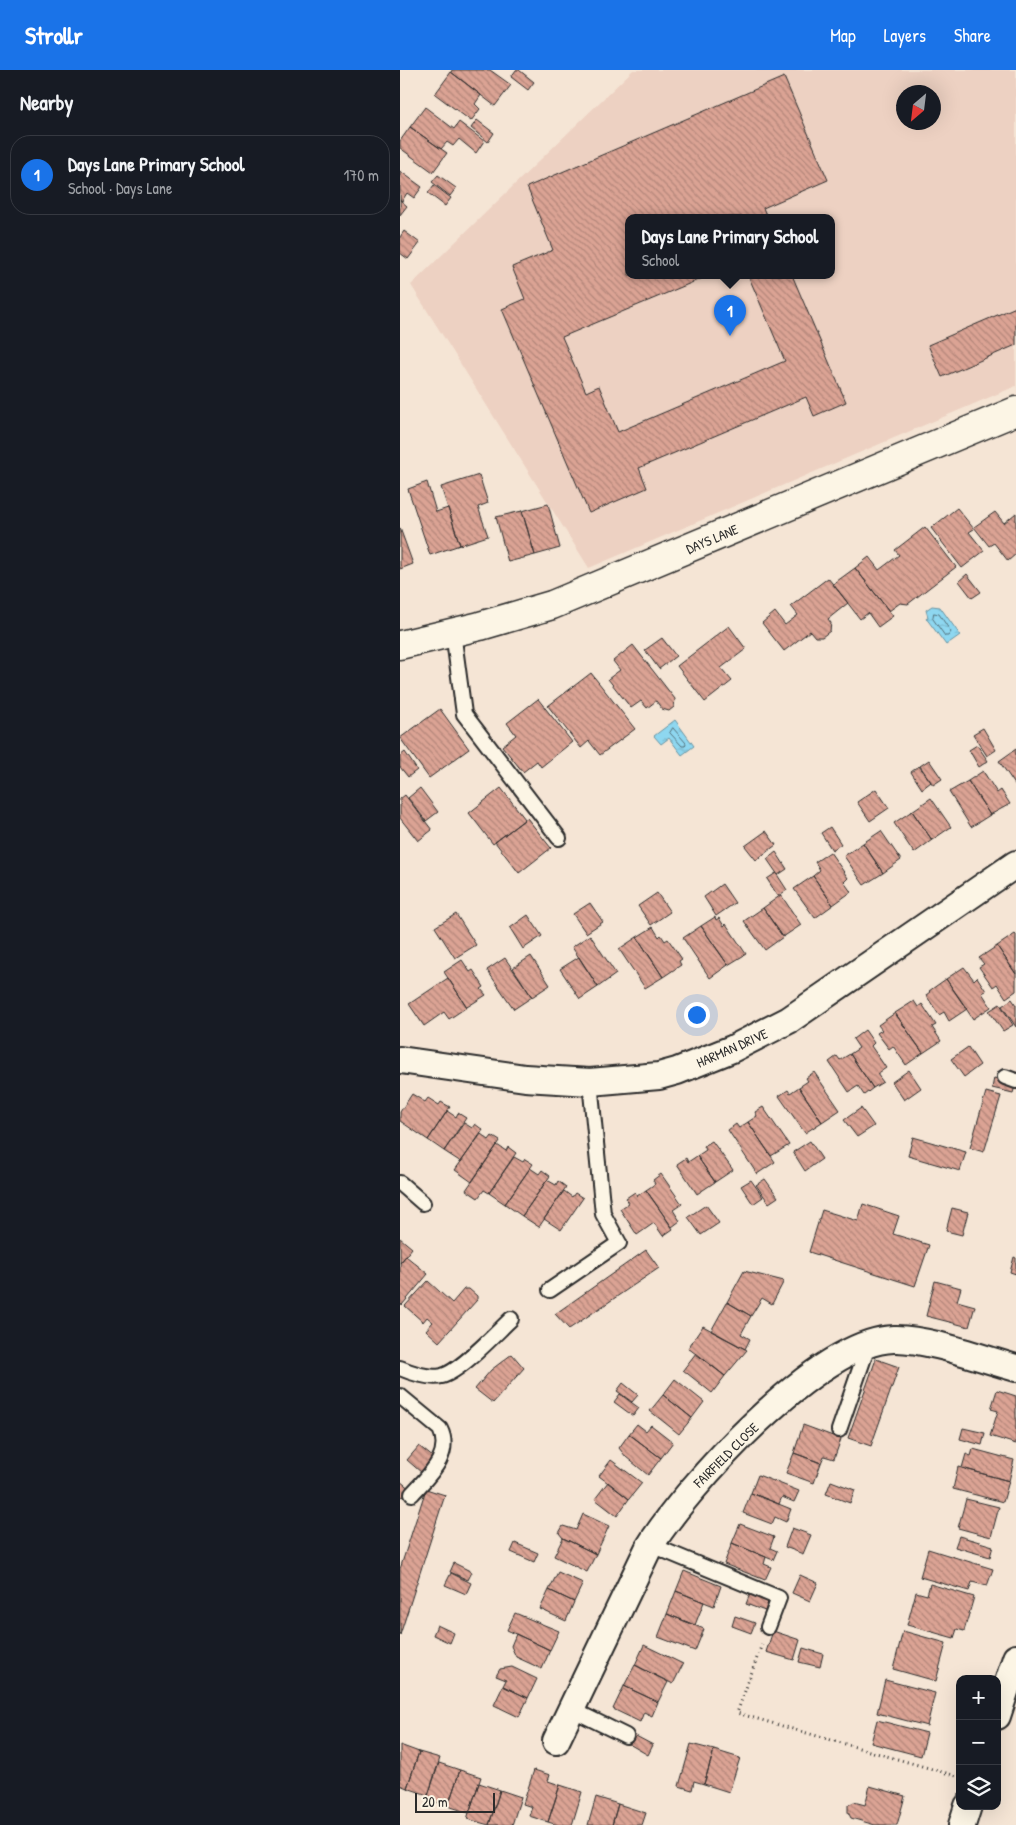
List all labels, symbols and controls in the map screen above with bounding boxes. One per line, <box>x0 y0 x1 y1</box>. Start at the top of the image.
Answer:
text: Strollr <box>25 19 83 51</box>
text: Map <box>830 23 856 48</box>
text: Layers <box>884 23 926 48</box>
text: Share <box>954 23 991 48</box>
north arrow <box>896 85 941 130</box>
text: Nearby <box>20 88 73 117</box>
text: Days Lane Primary School <box>68 151 244 177</box>
text: 1 <box>34 164 40 186</box>
text: 170 m <box>344 164 379 186</box>
text: School · Days Lane <box>68 177 172 199</box>
popup <box>625 214 835 279</box>
text: Days Lane Primary School <box>642 223 818 249</box>
text: School <box>642 249 679 271</box>
pin: 1 <box>714 295 746 336</box>
street label: DAYS LANE <box>683 519 741 558</box>
your location <box>684 1002 710 1028</box>
street label: HARMAN DRIVE <box>693 1023 770 1072</box>
street label: FAIRFIELD CLOSE <box>688 1418 762 1492</box>
map controls <box>956 1675 1001 1810</box>
button: + <box>956 1675 1001 1720</box>
button: − <box>956 1720 1001 1765</box>
button: layers <box>956 1765 1001 1810</box>
scale bar <box>415 1790 495 1813</box>
text: 20 m <box>422 1792 448 1811</box>

